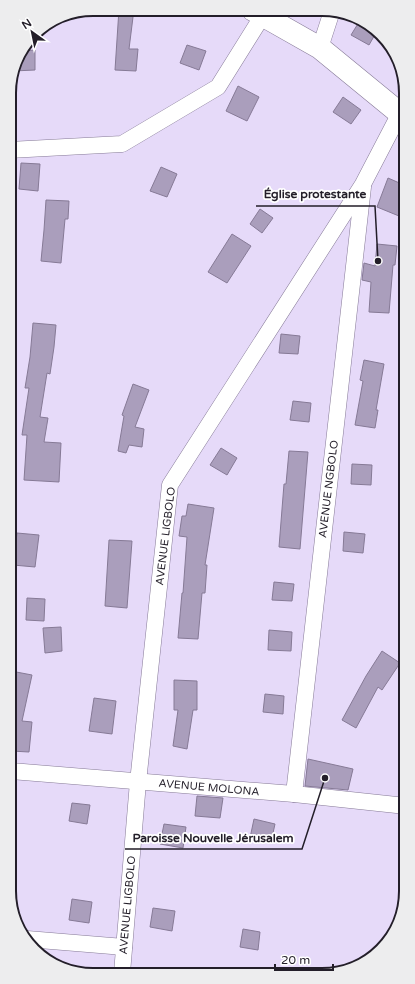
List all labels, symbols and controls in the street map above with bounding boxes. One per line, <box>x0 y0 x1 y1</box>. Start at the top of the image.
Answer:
north arrow <box>12 12 52 52</box>
text: N <box>20 16 34 32</box>
callout: Église protestante <box>256 182 375 206</box>
text: Église protestante <box>264 187 367 202</box>
street label: AVENUE NGBOLO <box>316 439 341 539</box>
street label: AVENUE LIGBOLO <box>153 486 178 586</box>
street label: AVENUE MOLONA <box>158 777 260 798</box>
callout: Paroisse Nouvelle Jérusalem <box>125 825 302 849</box>
text: Paroisse Nouvelle Jérusalem <box>132 831 294 845</box>
street label: AVENUE LIGBOLO <box>117 855 138 955</box>
scale bar <box>275 946 333 972</box>
text: 20 m <box>281 953 310 967</box>

